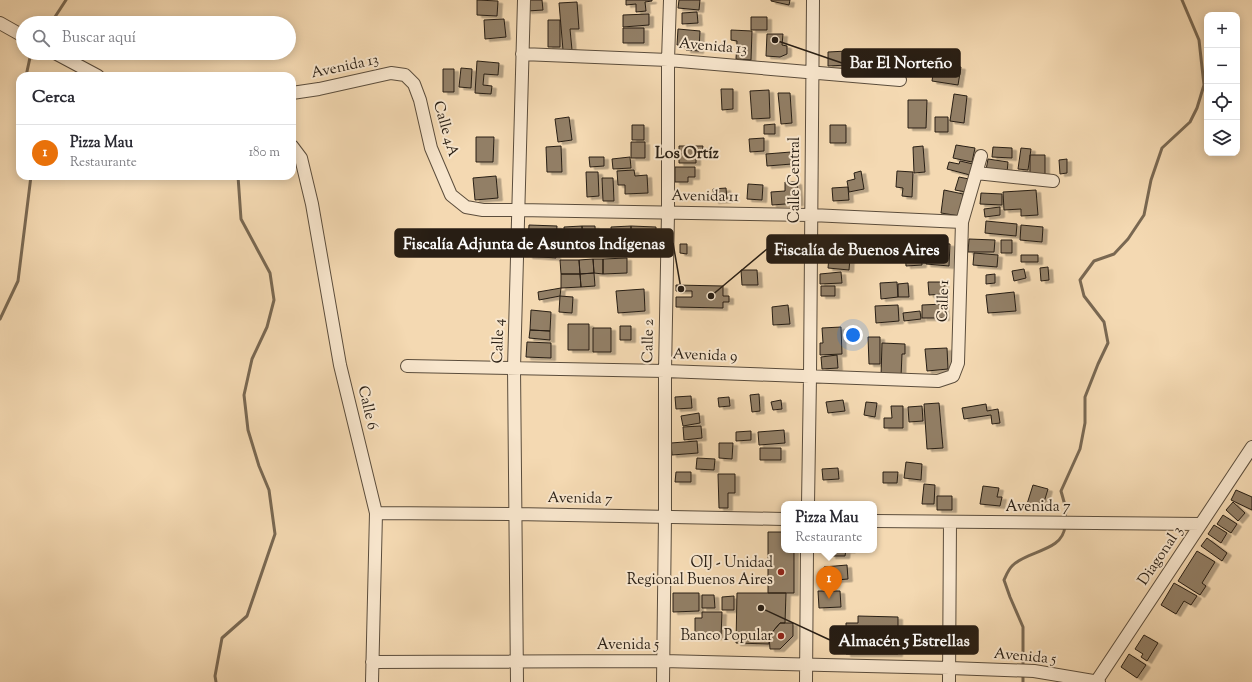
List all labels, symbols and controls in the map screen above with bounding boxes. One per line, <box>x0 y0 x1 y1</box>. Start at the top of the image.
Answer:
map controls <box>1204 12 1240 156</box>
button: + <box>1204 12 1240 48</box>
search box <box>16 16 296 60</box>
icon: search <box>30 27 52 49</box>
text: Buscar aquí <box>62 28 136 49</box>
street label: Avenida 13 <box>678 34 748 60</box>
button: − <box>1204 48 1240 84</box>
callout: Bar El Norteño <box>842 49 960 77</box>
street label: Avenida 13 <box>309 50 381 84</box>
text: Bar El Norteño <box>850 53 952 76</box>
button: locate <box>1204 84 1240 120</box>
text: Cerca <box>32 86 75 110</box>
street label: Calle 4A <box>427 99 463 159</box>
button: layers <box>1204 120 1240 156</box>
text: Pizza Mau <box>70 133 133 154</box>
street label: Calle Central <box>785 137 806 223</box>
district label: Los Ortíz <box>655 143 719 166</box>
text: 1 <box>43 144 47 162</box>
text: 180 m <box>249 144 280 162</box>
text: Restaurante <box>70 154 137 172</box>
street label: Avenida 11 <box>671 186 739 208</box>
callout: Fiscalía Adjunta de Asuntos Indígenas <box>395 229 673 257</box>
text: Fiscalía Adjunta de Asuntos Indígenas <box>403 234 665 257</box>
callout: Fiscalía de Buenos Aires <box>767 235 948 263</box>
text: Fiscalía de Buenos Aires <box>774 240 940 263</box>
street label: Calle 1 <box>933 279 955 323</box>
street label: Calle 4 <box>488 318 510 364</box>
street label: Calle 2 <box>638 319 660 363</box>
your location <box>843 325 863 345</box>
street label: Avenida 9 <box>672 344 738 368</box>
street label: Calle 6 <box>352 384 382 432</box>
street label: Avenida 7 <box>547 488 613 510</box>
street label: Avenida 7 <box>1006 497 1071 518</box>
popup <box>781 501 877 553</box>
text: Pizza Mau <box>796 508 859 529</box>
street label: Diagonal 3 <box>1133 522 1189 590</box>
text: Restaurante <box>796 529 862 547</box>
place label: OIJ - Unidad Regional Buenos Aires <box>627 553 774 591</box>
pin: 1 <box>816 566 842 599</box>
marker: OIJ - Unidad Regional Buenos Aires <box>776 567 786 577</box>
place label: Banco Popular <box>680 626 773 647</box>
callout: Almacén 5 Estrellas <box>830 626 978 654</box>
marker: Banco Popular <box>776 631 786 641</box>
text: Almacén 5 Estrellas <box>838 631 970 654</box>
street label: Avenida 5 <box>597 635 659 656</box>
street label: Avenida 5 <box>993 644 1057 670</box>

